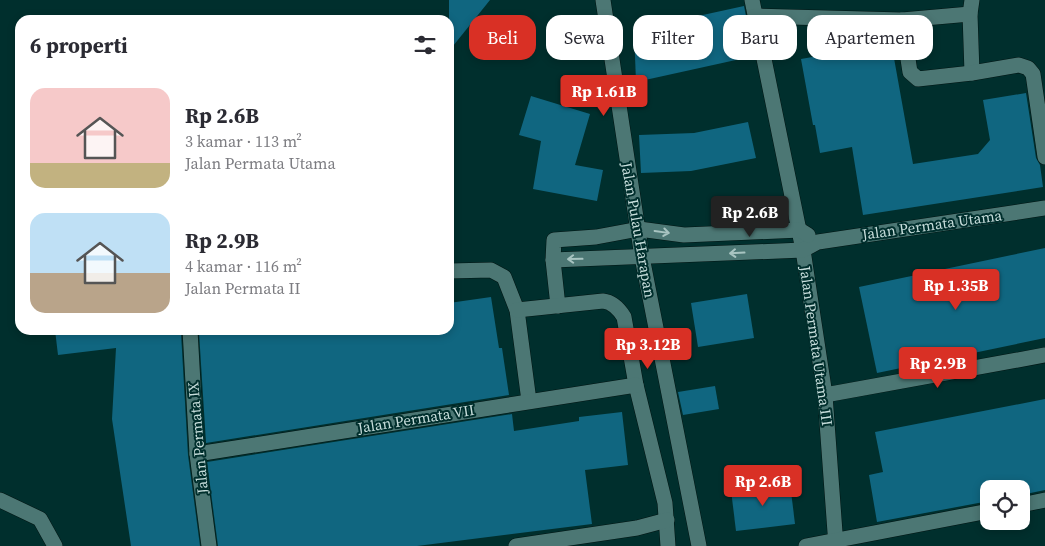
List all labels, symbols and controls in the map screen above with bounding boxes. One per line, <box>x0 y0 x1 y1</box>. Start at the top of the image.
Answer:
chip: Beli <box>469 15 536 60</box>
chip: Sewa <box>546 15 623 60</box>
chip: Filter <box>633 15 713 60</box>
chip: Baru <box>723 15 797 60</box>
chip: Apartemen <box>807 15 933 60</box>
text: 6 properti <box>30 31 128 60</box>
icon: filters <box>411 31 439 59</box>
pin: Rp 1.61B <box>552 74 656 117</box>
text: Rp 1.61B <box>571 80 637 102</box>
text: Rp 2.6B <box>185 101 259 130</box>
icon: home <box>70 108 130 168</box>
text: 3 kamar · 113 m² <box>185 130 302 152</box>
text: Jalan Permata Utama <box>185 152 336 174</box>
street label: Jalan Pulau Harapan <box>616 160 661 299</box>
pin: Rp 2.6B <box>704 196 796 238</box>
text: Rp 2.6B <box>722 201 778 223</box>
street label: Jalan Permata Utama <box>860 204 1004 245</box>
text: Rp 2.9B <box>185 226 259 255</box>
one-way arrow <box>653 227 669 237</box>
icon: home <box>70 233 130 293</box>
one-way arrow <box>729 249 745 258</box>
one-way arrow <box>568 254 584 264</box>
text: 4 kamar · 116 m² <box>185 255 302 277</box>
street label: Jalan Permata Utama III <box>795 264 838 427</box>
pin: Rp 1.35B <box>904 268 1008 311</box>
text: Rp 1.35B <box>923 274 989 296</box>
text: Jalan Permata II <box>185 277 300 299</box>
pin: Rp 3.12B <box>596 328 700 370</box>
text: Rp 3.12B <box>615 333 681 355</box>
pin: Rp 2.9B <box>892 346 984 389</box>
text: Rp 2.9B <box>910 352 966 374</box>
street label: Jalan Permata IX <box>182 381 213 496</box>
street label: Jalan Permata VII <box>355 399 476 438</box>
pin: Rp 2.6B <box>717 464 809 507</box>
text: Rp 2.6B <box>735 470 791 492</box>
map controls <box>980 480 1030 530</box>
button: locate <box>980 480 1030 530</box>

